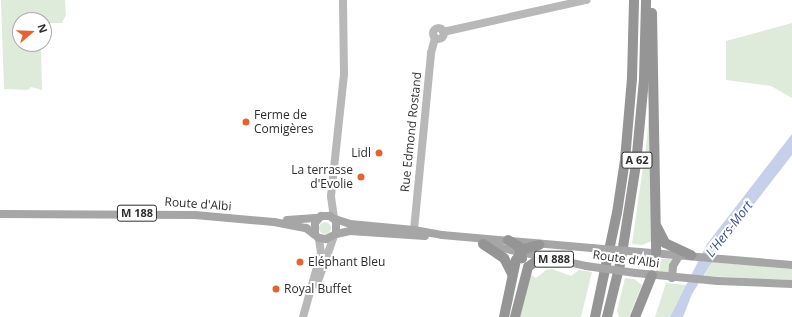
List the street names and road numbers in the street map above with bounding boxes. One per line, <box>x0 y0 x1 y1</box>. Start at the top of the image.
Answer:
street label: Rue Edmond Rostand <box>398 71 424 193</box>
road number: A 62 <box>621 151 653 169</box>
street label: Route d'Albi <box>164 194 232 214</box>
road number: M 188 <box>116 204 158 222</box>
street label: Route d'Albi <box>592 247 660 271</box>
road number: M 888 <box>533 250 575 268</box>

